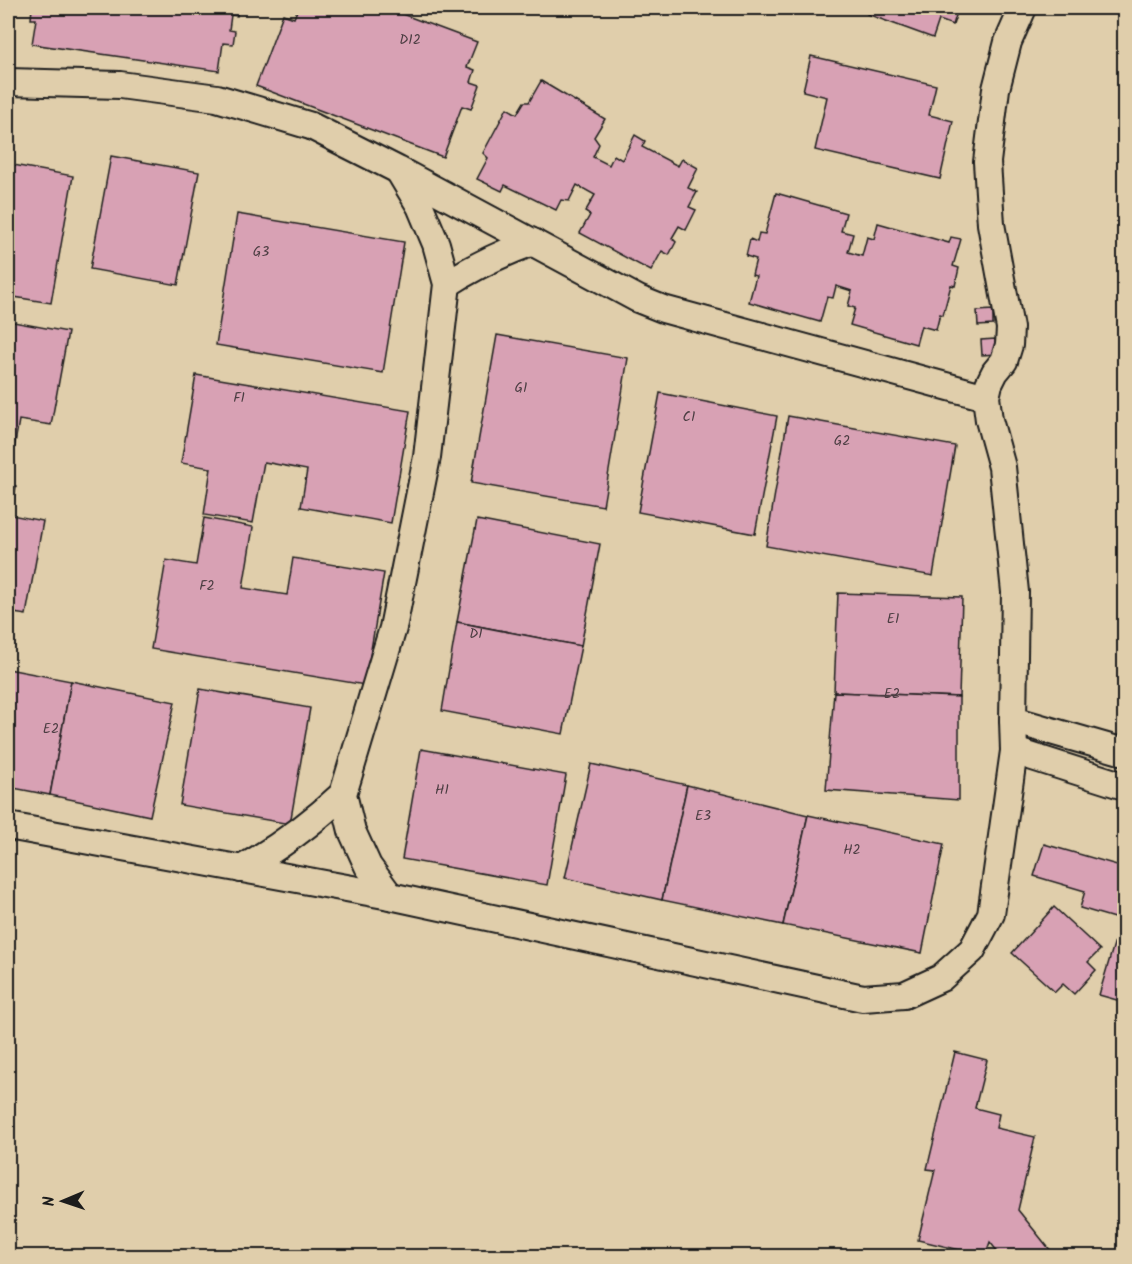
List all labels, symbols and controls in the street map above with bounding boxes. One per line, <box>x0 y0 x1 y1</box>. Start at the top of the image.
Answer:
house number: D12 <box>399 29 421 51</box>
house number: G3 <box>253 241 269 263</box>
house number: G1 <box>515 377 527 399</box>
house number: F1 <box>233 387 245 409</box>
house number: C1 <box>683 406 695 428</box>
house number: G2 <box>834 430 850 452</box>
house number: F2 <box>199 575 215 597</box>
house number: E1 <box>887 608 899 630</box>
house number: D1 <box>469 623 483 645</box>
house number: E2 <box>884 683 900 705</box>
house number: E2 <box>43 718 59 740</box>
house number: H1 <box>435 779 449 801</box>
house number: E3 <box>695 805 711 827</box>
house number: H2 <box>843 839 861 861</box>
north arrow <box>33 1171 93 1231</box>
text: N <box>37 1196 62 1207</box>

